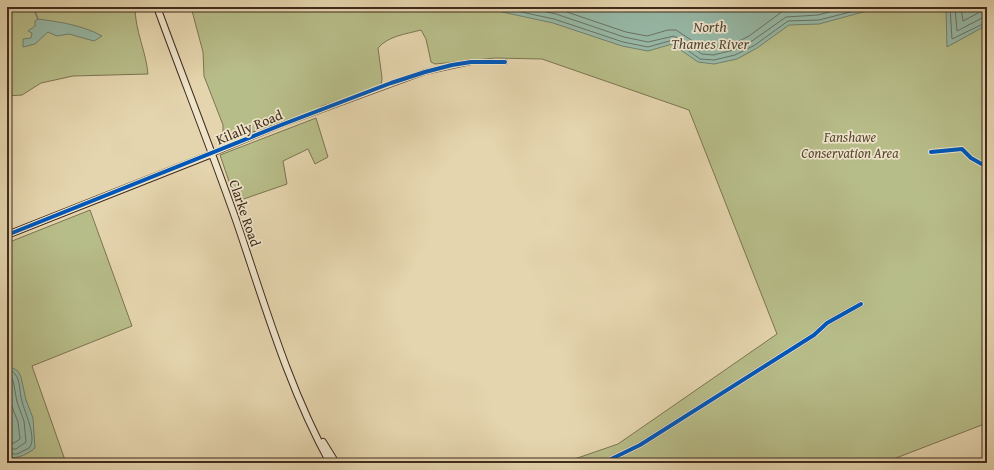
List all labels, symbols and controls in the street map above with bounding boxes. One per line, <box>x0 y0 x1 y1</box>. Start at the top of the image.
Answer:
water label: North Thames River <box>671 16 749 54</box>
street label: Kilally Road <box>213 104 286 149</box>
park label: Fanshawe Conservation Area <box>801 127 899 163</box>
street label: Clarke Road <box>224 177 266 250</box>

